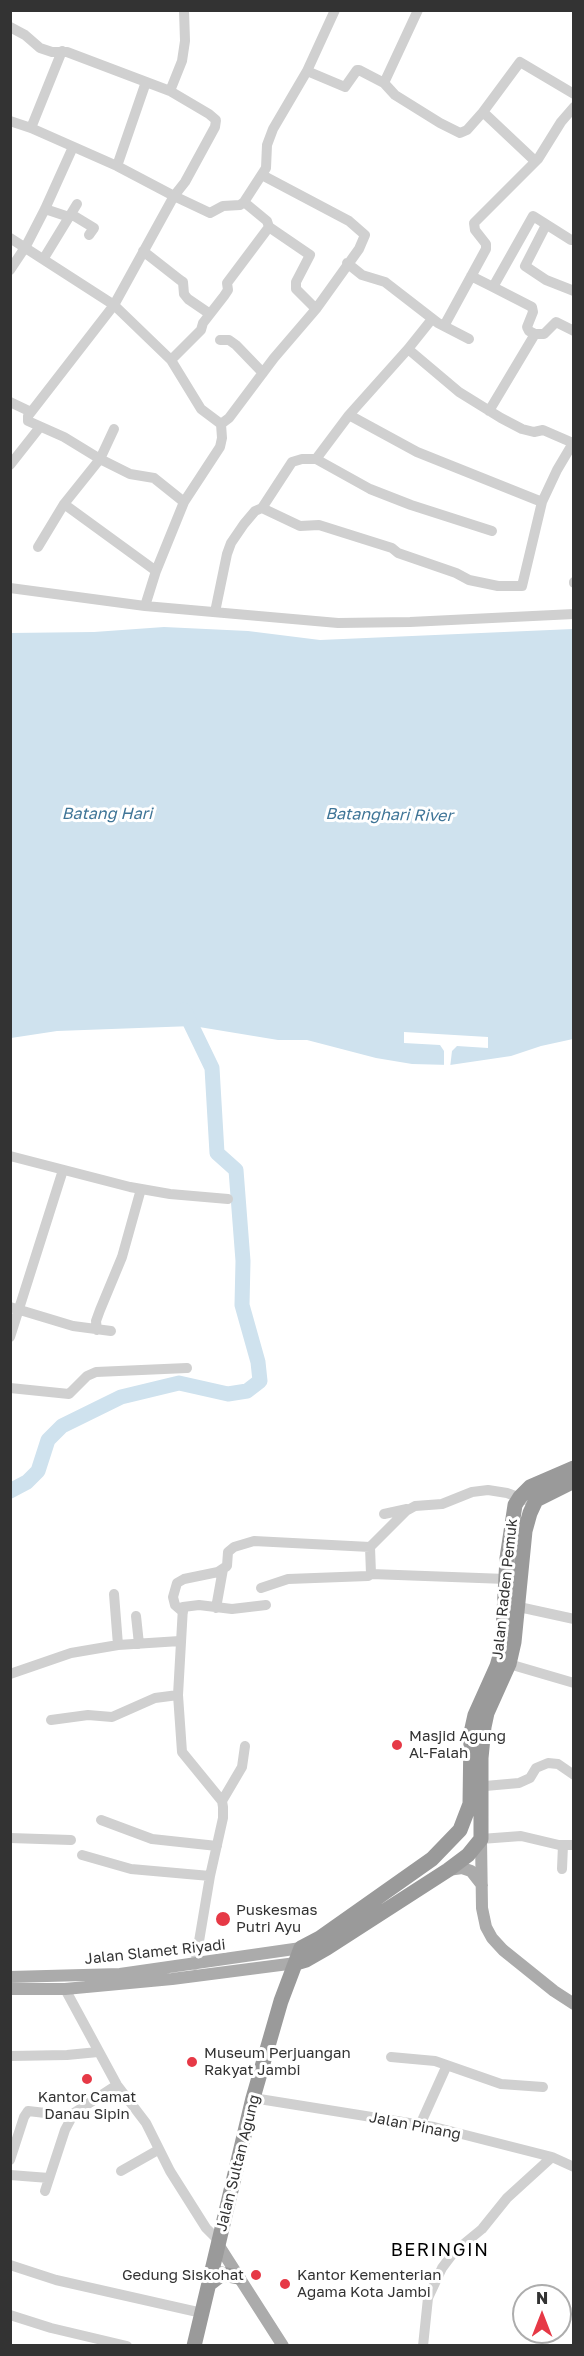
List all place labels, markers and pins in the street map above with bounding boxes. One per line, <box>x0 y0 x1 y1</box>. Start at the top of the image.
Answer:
place label: Masjid Agung Al-Falah <box>409 1727 506 1762</box>
marker: Masjid Agung Al-Falah <box>390 1738 404 1752</box>
place label: Puskesmas Putri Ayu <box>236 1901 317 1936</box>
marker: Puskesmas Putri Ayu <box>214 1910 232 1928</box>
place label: Museum Perjuangan Rakyat Jambi <box>204 2044 351 2079</box>
marker: Museum Perjuangan Rakyat Jambi <box>185 2055 199 2069</box>
marker: Kantor Camat Danau Sipin <box>80 2072 94 2086</box>
place label: Kantor Camat Danau Sipin <box>38 2088 136 2123</box>
place label: Gedung Siskohat <box>122 2266 244 2284</box>
place label: Kantor Kementerian Agama Kota Jambi <box>297 2266 441 2301</box>
marker: Gedung Siskohat <box>249 2268 263 2282</box>
marker: Kantor Kementerian Agama Kota Jambi <box>278 2277 292 2291</box>

